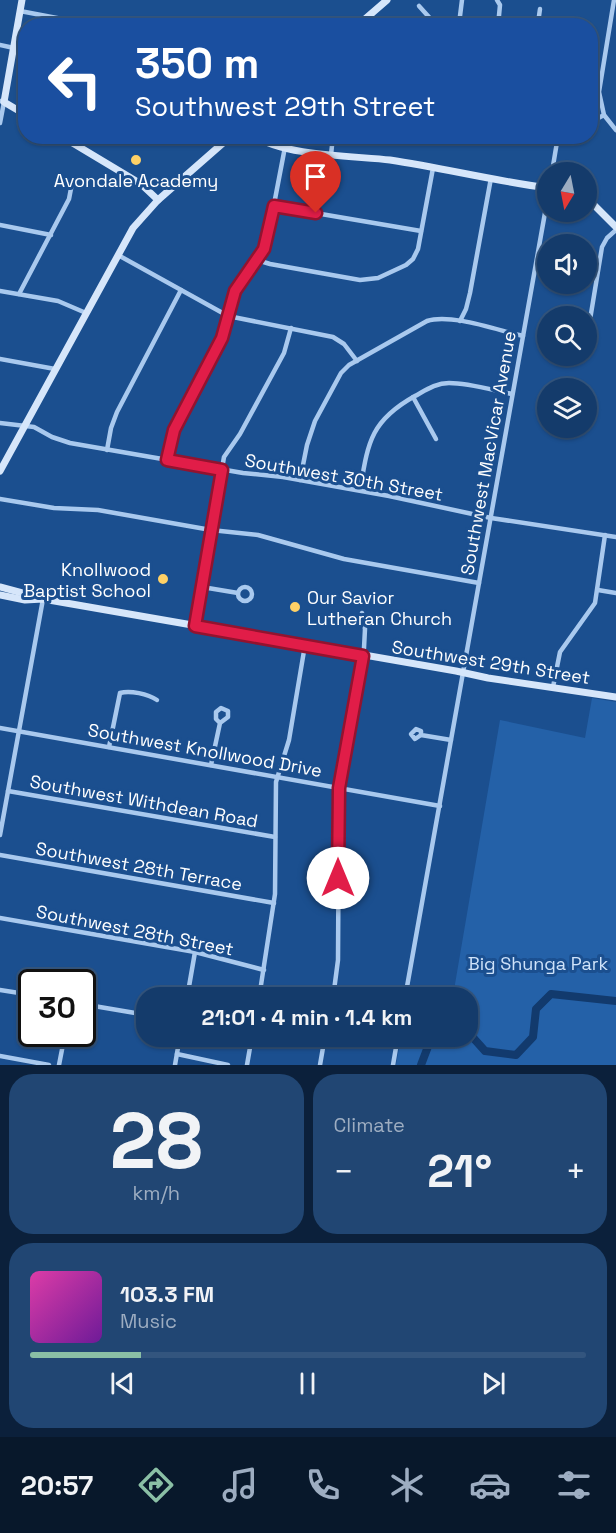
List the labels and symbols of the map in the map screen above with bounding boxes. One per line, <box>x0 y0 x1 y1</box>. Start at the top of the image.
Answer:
pin <box>290 151 341 213</box>
marker: Avondale Academy <box>129 153 143 167</box>
north arrow <box>537 162 597 222</box>
place label: Avondale Academy <box>54 169 218 192</box>
street label: Southwest MacVicar Avenue <box>455 329 521 577</box>
street label: Southwest 30th Street <box>243 448 445 506</box>
place label: Knollwood Baptist School <box>23 558 151 602</box>
marker: Knollwood Baptist School <box>156 572 170 586</box>
place label: Our Savior Lutheran Church <box>307 586 452 630</box>
marker: Our Savior Lutheran Church <box>288 600 302 614</box>
street label: Southwest 29th Street <box>390 635 592 689</box>
street label: Southwest Knollwood Drive <box>86 718 324 782</box>
street label: Southwest Withdean Road <box>28 770 260 832</box>
street label: Southwest 28th Terrace <box>34 837 244 895</box>
position arrow <box>306 846 370 910</box>
street label: Southwest 28th Street <box>34 900 236 960</box>
park label: Big Shunga Park <box>468 952 609 975</box>
speed limit sign: 30 <box>18 969 96 1047</box>

